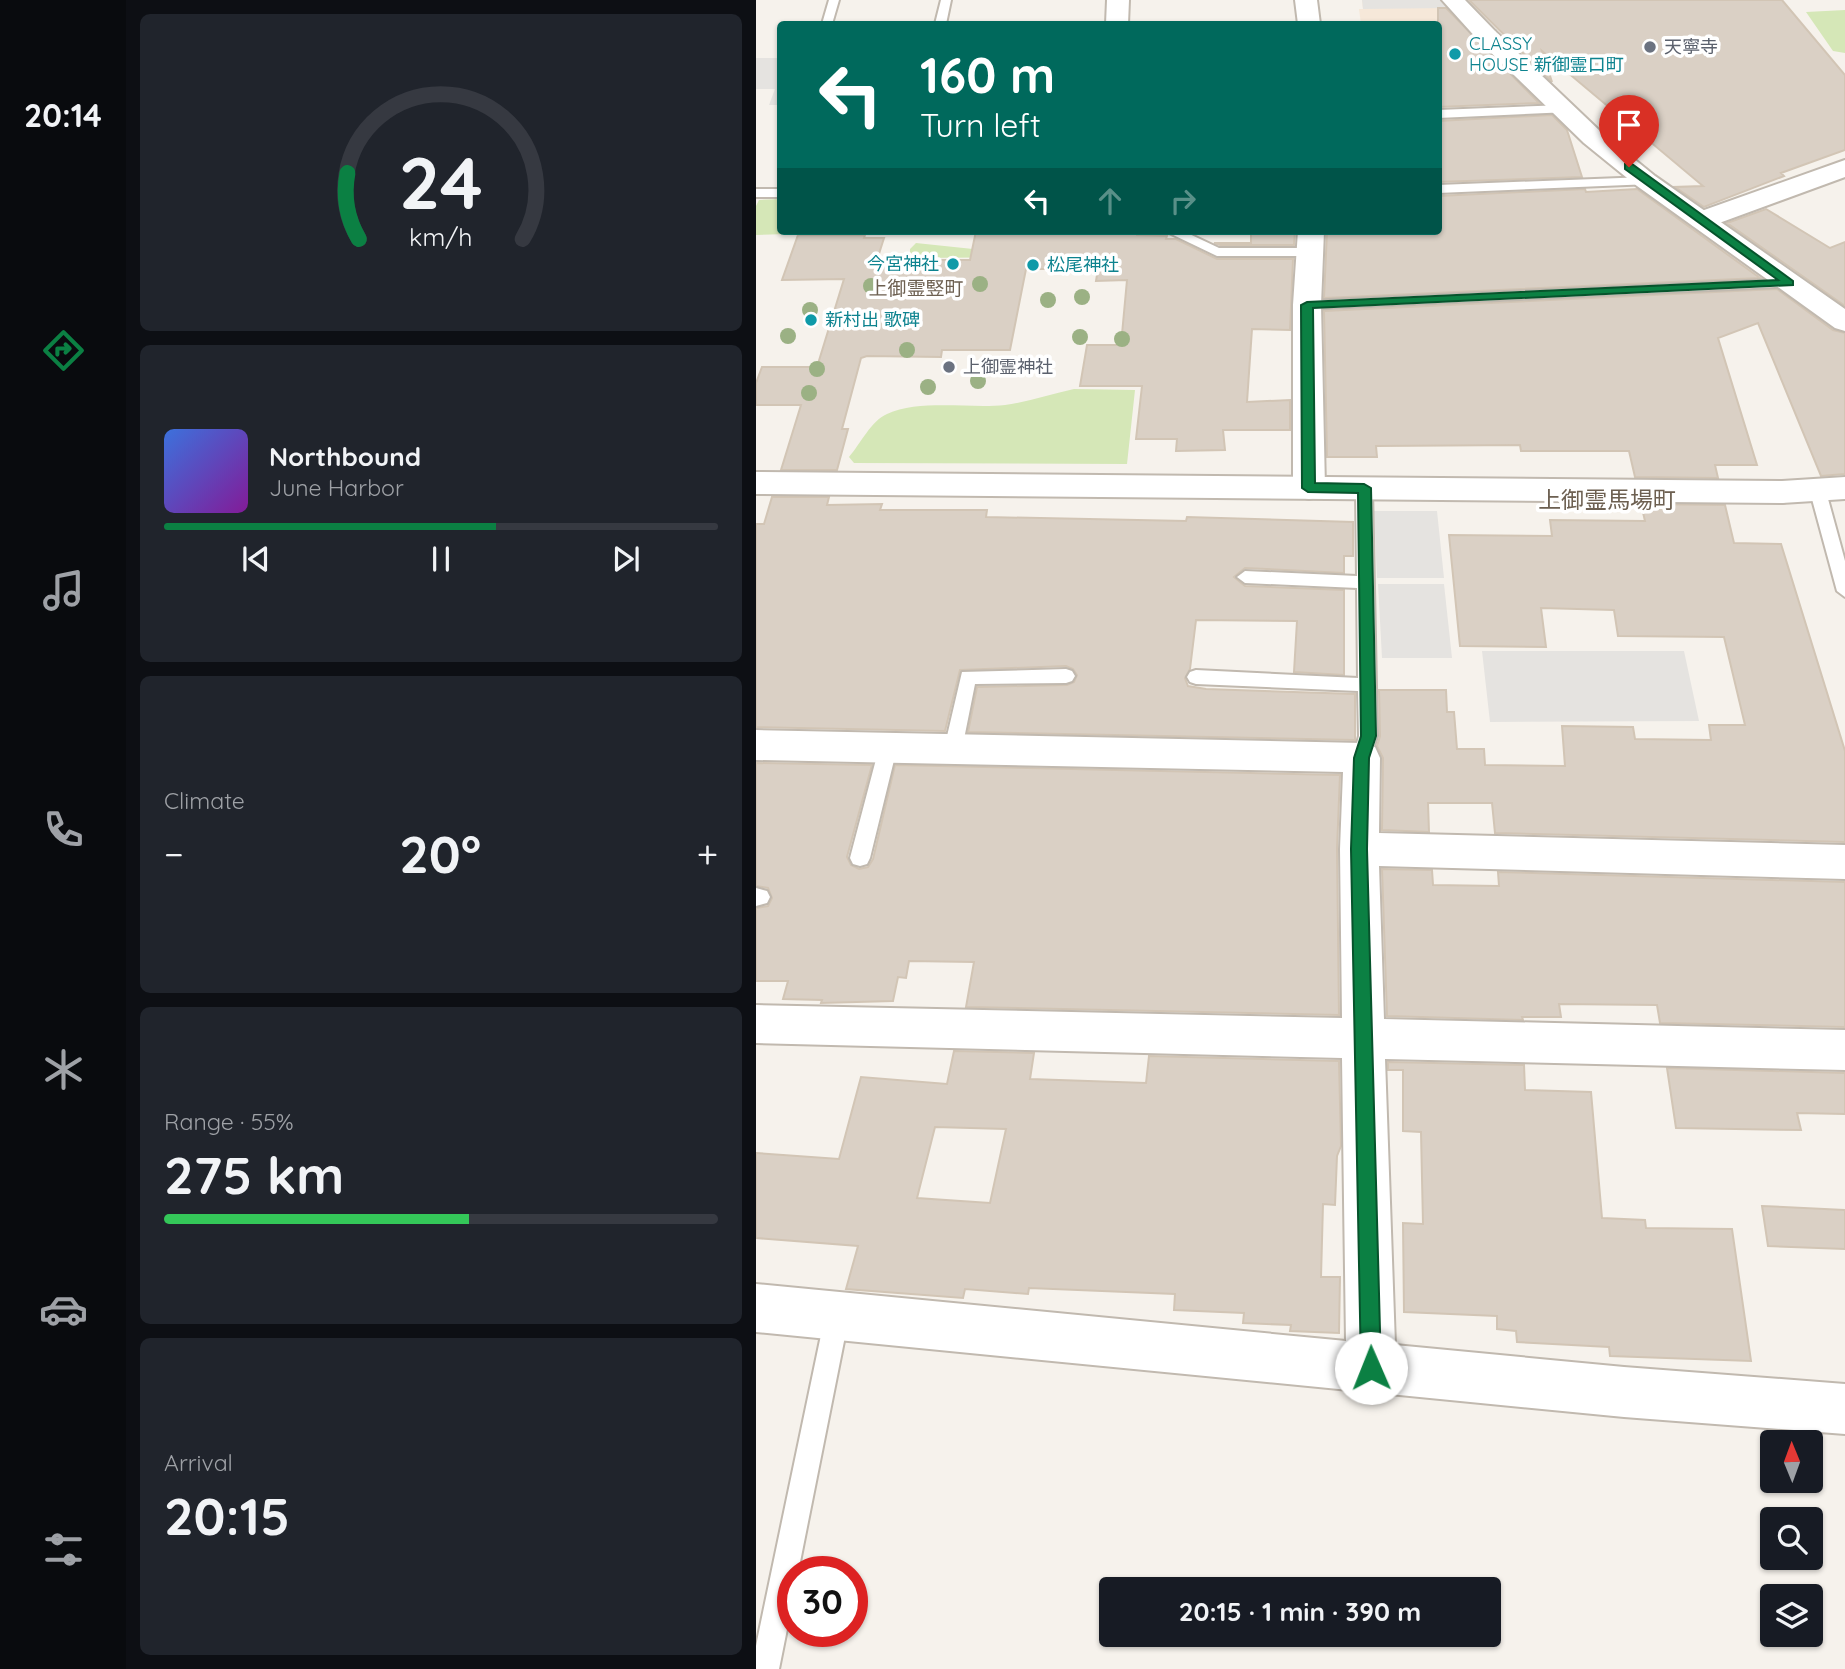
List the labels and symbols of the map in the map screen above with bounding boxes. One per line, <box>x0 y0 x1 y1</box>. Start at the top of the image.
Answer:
place label: CLASSY HOUSE 新御霊口町 <box>1469 32 1624 76</box>
place label: 天寧寺 <box>1664 35 1718 58</box>
marker: 天寧寺 <box>1642 39 1658 55</box>
marker: CLASSY HOUSE 新御霊口町 <box>1447 46 1463 62</box>
pin <box>1599 95 1659 167</box>
place label: 今宮神社 <box>867 252 939 275</box>
place label: 松尾神社 <box>1047 253 1119 276</box>
marker: 今宮神社 <box>945 256 961 272</box>
marker: 松尾神社 <box>1025 257 1041 273</box>
district label: 上御霊竪町 <box>868 276 964 300</box>
place label: 新村出 歌碑 <box>825 308 920 331</box>
marker: 新村出 歌碑 <box>803 312 819 328</box>
place label: 上御霊神社 <box>963 355 1053 378</box>
marker: 上御霊神社 <box>941 359 957 375</box>
district label: 上御霊馬場町 <box>1538 485 1676 514</box>
position arrow <box>1334 1331 1408 1405</box>
north arrow <box>1760 1430 1824 1493</box>
speed limit sign: 30 <box>777 1556 868 1647</box>

